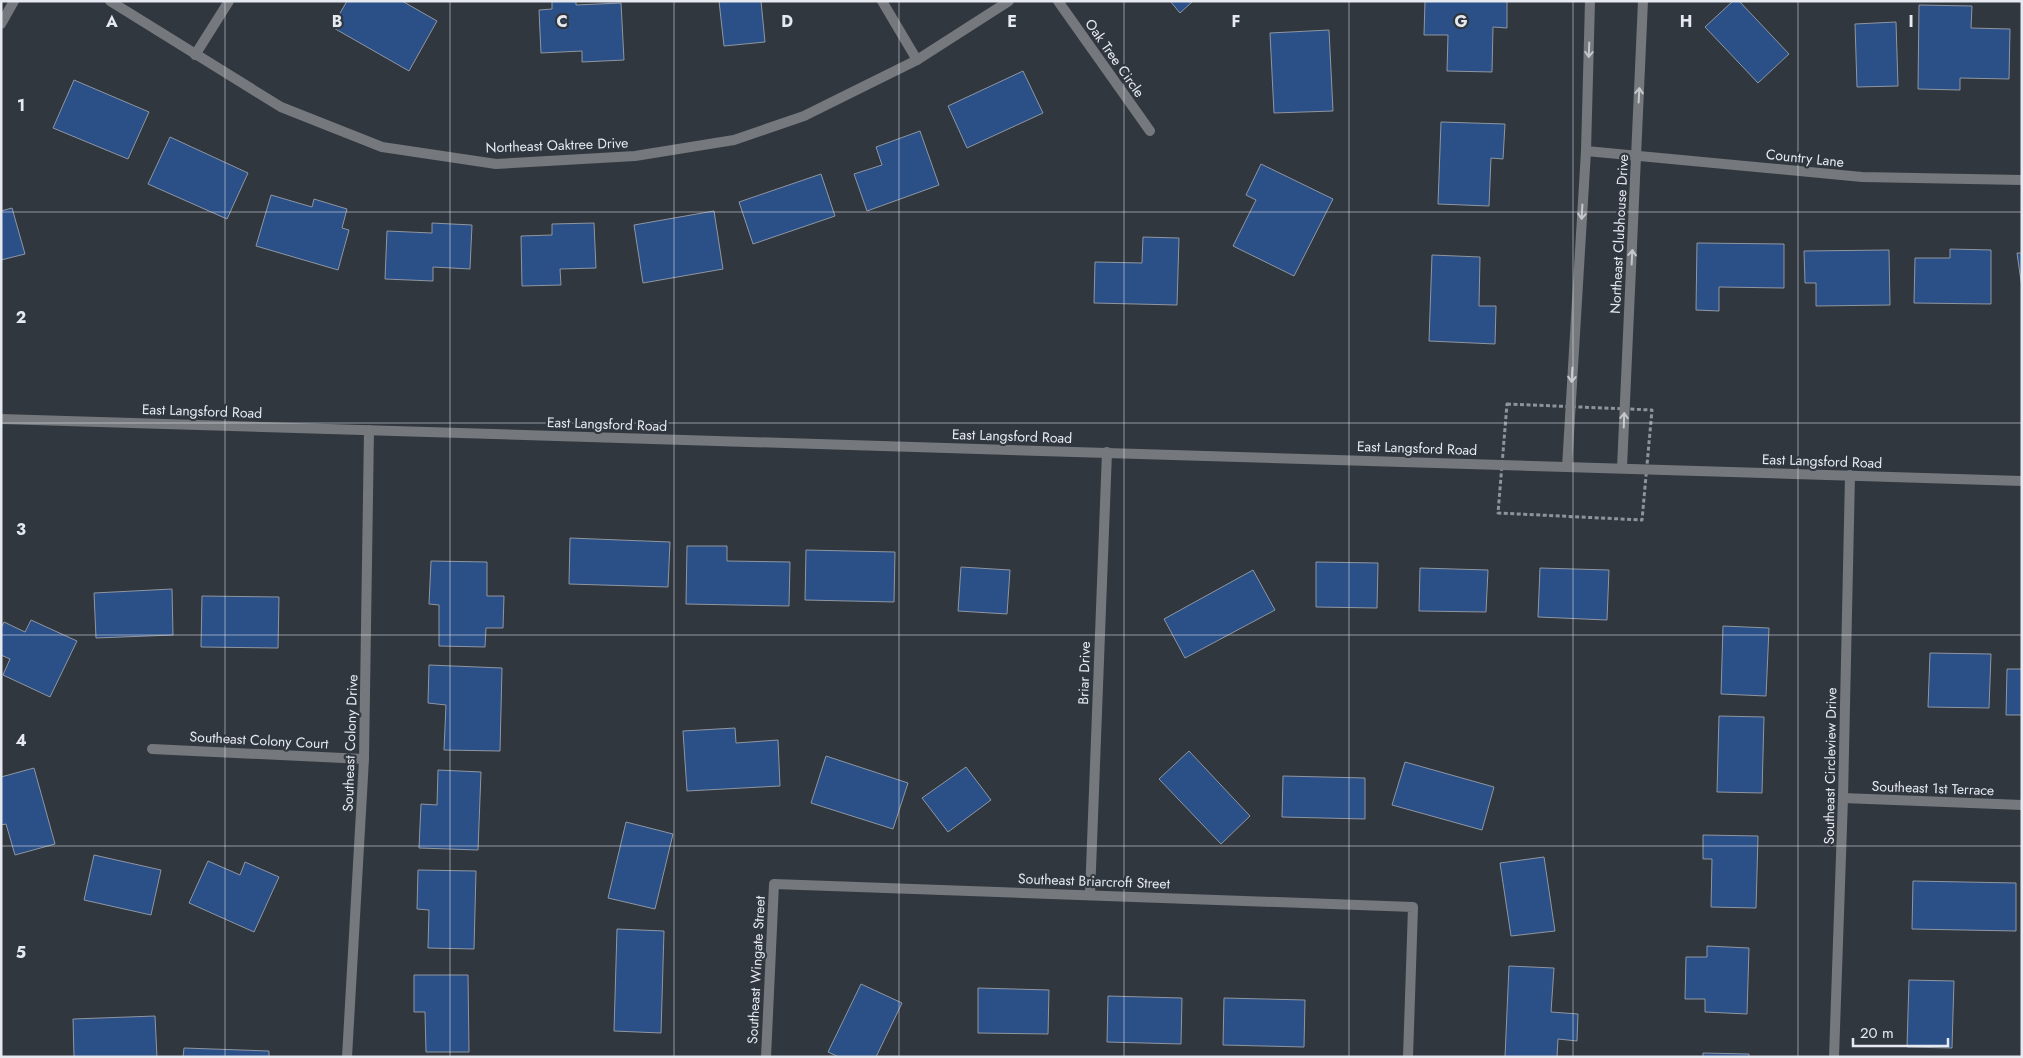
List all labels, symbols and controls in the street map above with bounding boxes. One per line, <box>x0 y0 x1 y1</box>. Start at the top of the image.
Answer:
text: A <box>105 10 118 33</box>
text: B <box>332 10 342 33</box>
text: C <box>556 10 568 33</box>
text: D <box>781 10 793 33</box>
text: E <box>1007 10 1017 33</box>
text: F <box>1232 10 1240 33</box>
text: G <box>1454 10 1468 33</box>
text: H <box>1680 10 1692 33</box>
text: I <box>1908 10 1914 33</box>
street label: Oak Tree Circle <box>1081 15 1149 101</box>
one-way arrow <box>1584 42 1593 58</box>
one-way arrow <box>1634 87 1643 103</box>
text: 1 <box>17 94 25 117</box>
street label: Northeast Oaktree Drive <box>485 133 629 157</box>
street label: Country Lane <box>1765 144 1845 172</box>
street label: Northeast Clubhouse Drive <box>1605 154 1633 314</box>
one-way arrow <box>1577 204 1586 220</box>
one-way arrow <box>1627 250 1636 266</box>
text: 2 <box>16 306 26 329</box>
one-way arrow <box>1568 366 1577 382</box>
street label: East Langsford Road <box>141 399 263 423</box>
street label: East Langsford Road <box>546 412 668 436</box>
one-way arrow <box>1620 412 1629 428</box>
street label: East Langsford Road <box>951 424 1073 448</box>
street label: East Langsford Road <box>1356 436 1478 460</box>
street label: East Langsford Road <box>1761 449 1883 473</box>
text: 3 <box>16 518 26 541</box>
street label: Briar Drive <box>1073 641 1095 705</box>
street label: Southeast Colony Drive <box>338 674 362 812</box>
street label: Southeast Circleview Drive <box>1819 687 1841 845</box>
street label: Southeast Colony Court <box>189 726 330 754</box>
text: 4 <box>15 729 27 752</box>
street label: Southeast 1st Terrace <box>1871 776 1995 800</box>
street label: Southeast Briarcroft Street <box>1018 868 1171 894</box>
street label: Southeast Wingate Street <box>742 895 770 1045</box>
text: 5 <box>16 941 26 964</box>
scale bar <box>1853 1016 1948 1048</box>
text: 20 m <box>1860 1022 1894 1044</box>

